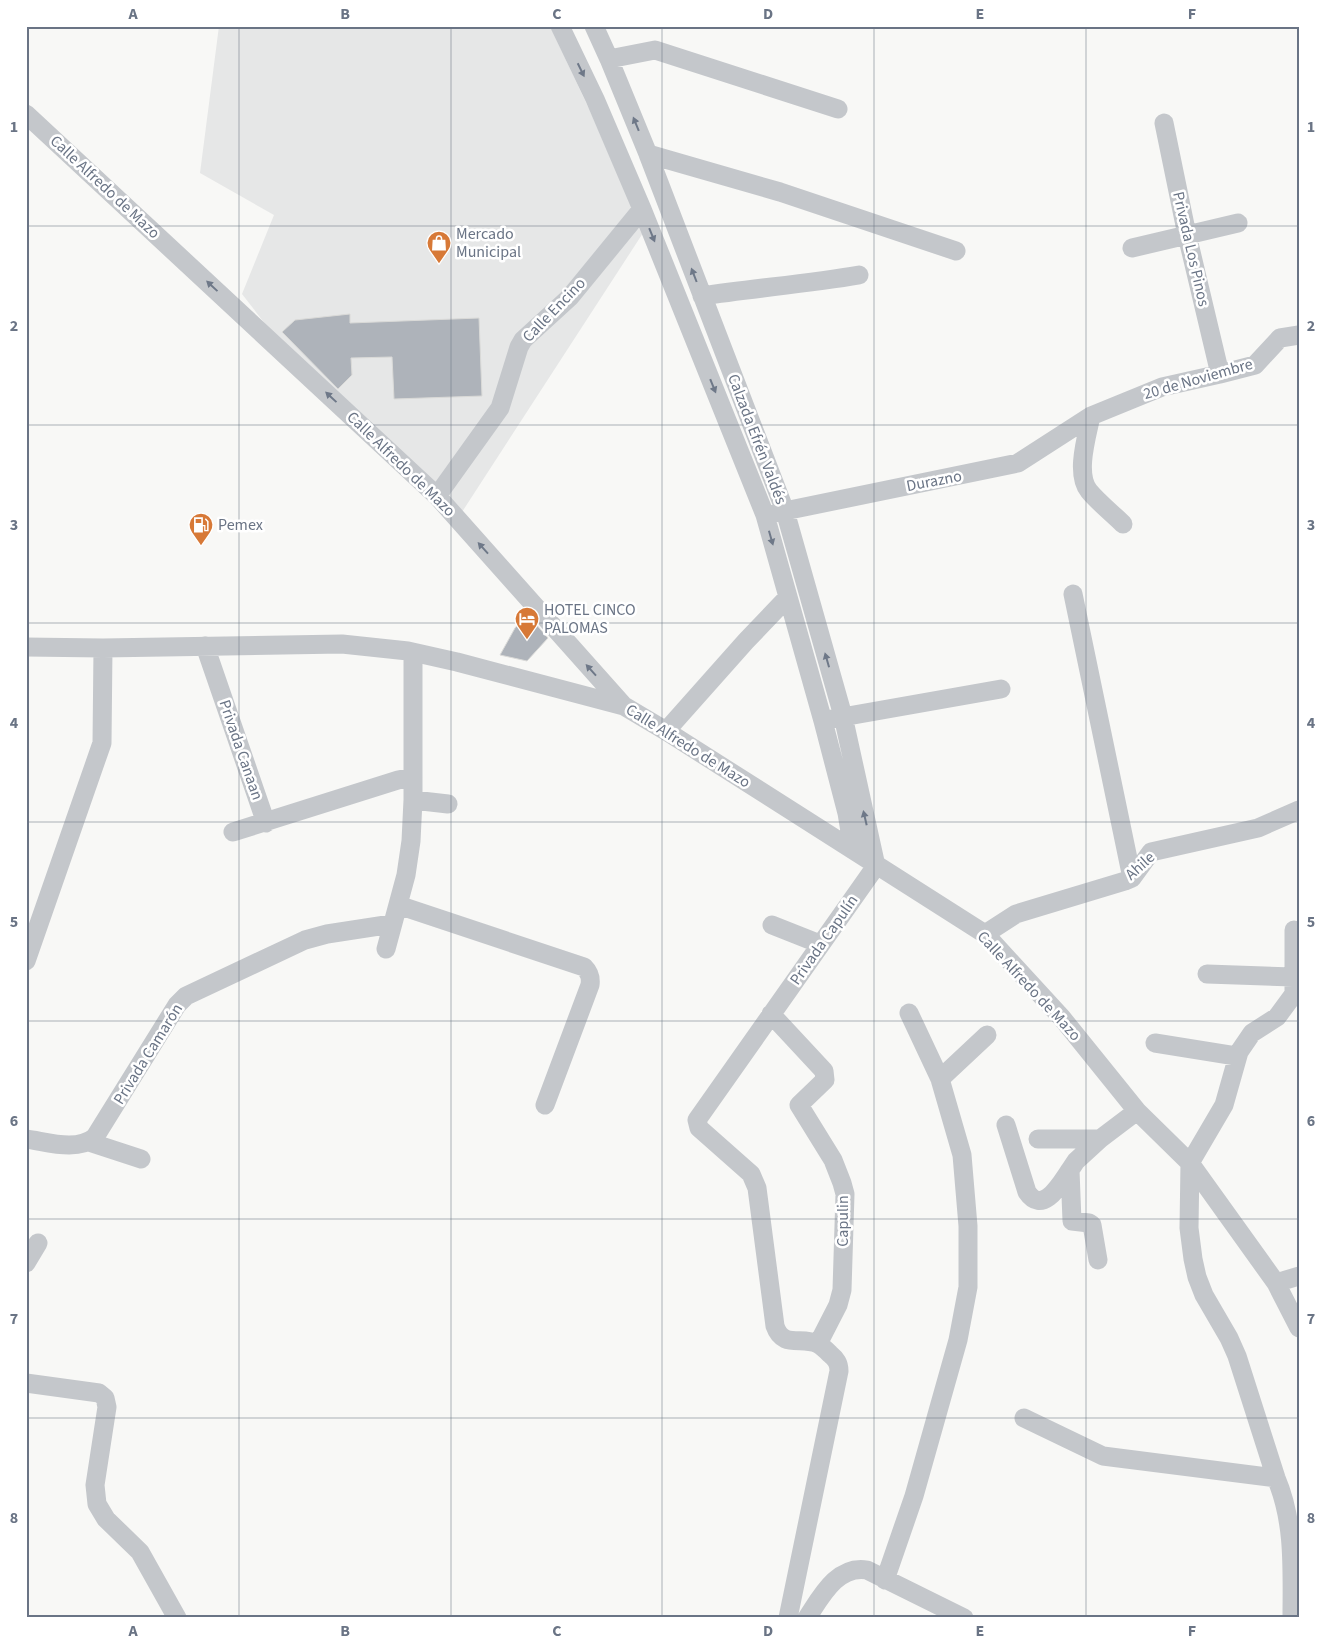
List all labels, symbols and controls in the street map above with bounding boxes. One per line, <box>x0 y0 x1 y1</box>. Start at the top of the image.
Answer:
text: A <box>127 3 138 25</box>
text: B <box>340 3 350 25</box>
text: C <box>552 3 562 25</box>
text: D <box>763 3 773 25</box>
text: E <box>976 3 984 25</box>
text: F <box>1188 3 1196 25</box>
one-way arrow <box>577 63 585 77</box>
text: 1 <box>10 116 18 138</box>
text: 1 <box>1307 116 1315 138</box>
one-way arrow <box>631 117 639 131</box>
street label: Calle Alfredo de Mazo <box>45 130 165 244</box>
street label: Privada Los Pinos <box>1167 189 1215 309</box>
place label: Mercado Municipal <box>456 223 521 263</box>
one-way arrow <box>649 228 657 242</box>
shop icon: Mercado Municipal <box>426 230 452 264</box>
one-way arrow <box>690 268 697 283</box>
street label: Calle Encino <box>517 273 591 347</box>
one-way arrow <box>206 280 218 292</box>
text: 2 <box>10 315 18 337</box>
text: 2 <box>1307 315 1315 337</box>
street label: 20 de Noviembre <box>1141 353 1255 405</box>
street label: Calzada Efrén Valdés <box>722 371 792 508</box>
one-way arrow <box>709 379 717 393</box>
one-way arrow <box>325 391 337 403</box>
street label: Calle Alfredo de Mazo <box>342 406 460 522</box>
street label: Durazno <box>904 465 964 497</box>
fuel station icon: Pemex <box>188 512 214 546</box>
text: 3 <box>10 514 18 536</box>
place label: Pemex <box>218 514 263 536</box>
text: 3 <box>1307 514 1315 536</box>
one-way arrow <box>767 530 775 545</box>
one-way arrow <box>478 542 489 555</box>
place label: HOTEL CINCO PALOMAS <box>544 599 636 639</box>
hotel icon: HOTEL CINCO PALOMAS <box>514 606 540 640</box>
one-way arrow <box>823 653 831 668</box>
one-way arrow <box>586 663 597 676</box>
street label: Privada Canaan <box>214 697 268 803</box>
street label: Calle Alfredo de Mazo <box>622 699 754 793</box>
text: 4 <box>10 712 19 734</box>
text: 4 <box>1307 712 1316 734</box>
one-way arrow <box>861 809 869 825</box>
street label: Ahile <box>1120 847 1160 885</box>
street label: Privada Capulín <box>785 890 863 990</box>
text: 5 <box>10 911 18 933</box>
text: 5 <box>1307 911 1315 933</box>
street label: Calle Alfredo de Mazo <box>972 926 1086 1046</box>
street label: Privada Camarón <box>108 999 188 1109</box>
text: 6 <box>10 1110 18 1132</box>
text: 6 <box>1307 1110 1315 1132</box>
street label: Capulin <box>832 1195 854 1247</box>
text: 7 <box>10 1308 18 1330</box>
text: 7 <box>1307 1308 1315 1330</box>
text: 8 <box>10 1507 18 1529</box>
text: 8 <box>1307 1507 1315 1529</box>
text: A <box>127 1620 138 1642</box>
text: B <box>340 1620 350 1642</box>
text: C <box>552 1620 562 1642</box>
text: D <box>763 1620 773 1642</box>
text: E <box>976 1620 984 1642</box>
text: F <box>1188 1620 1196 1642</box>

